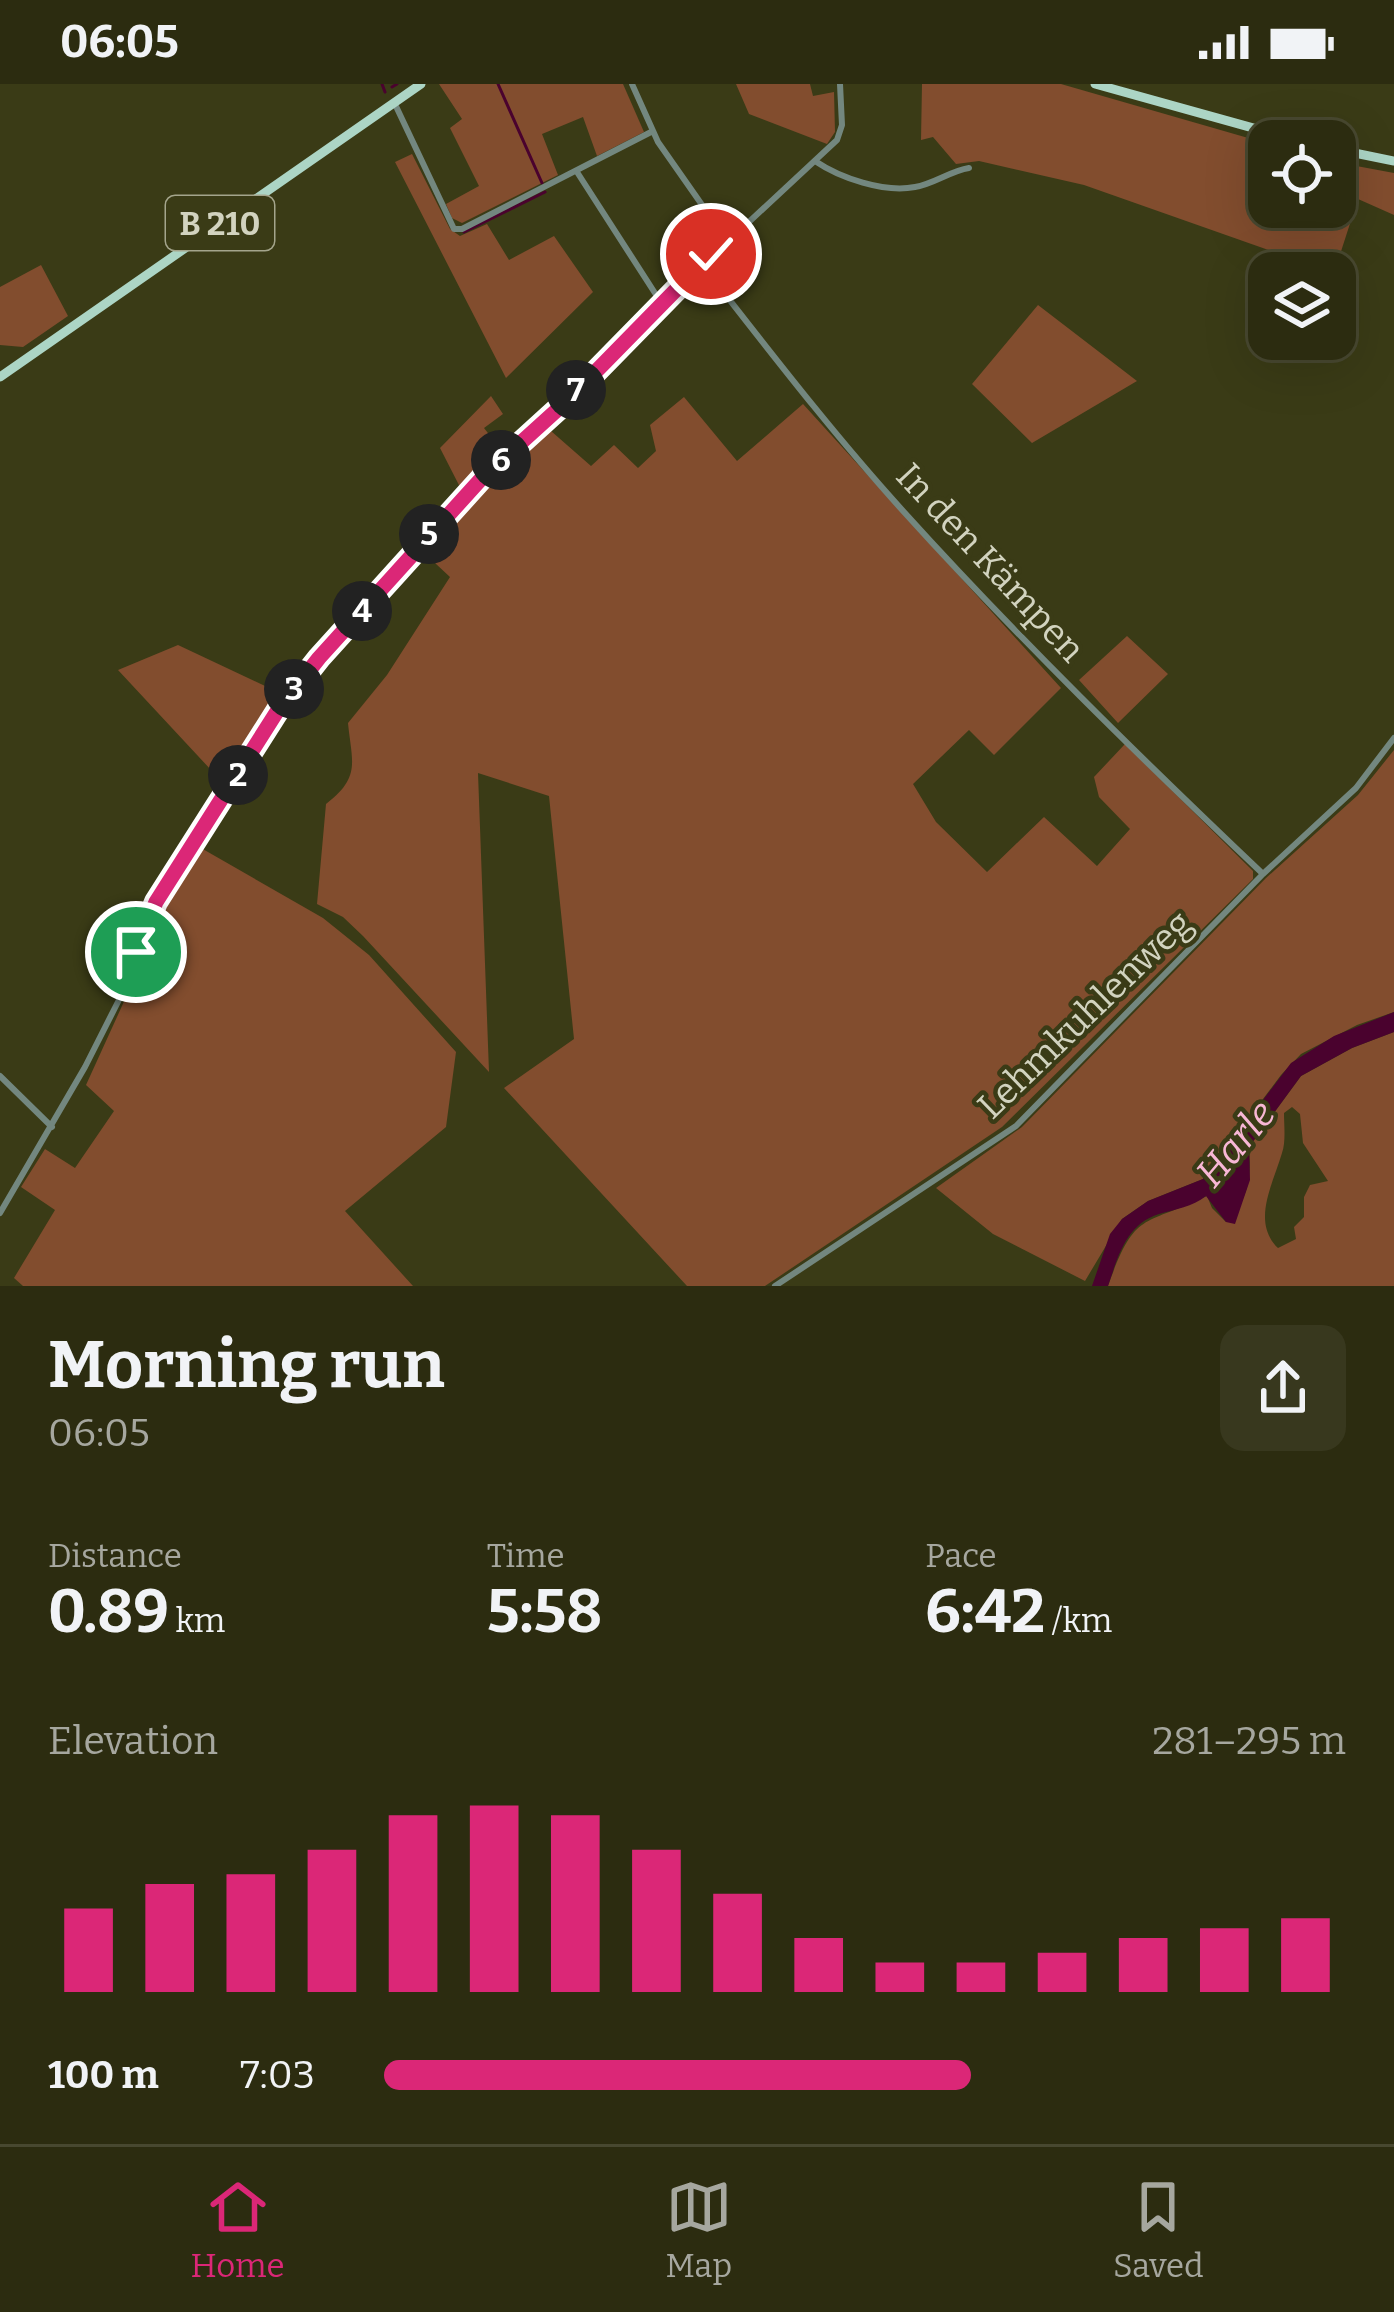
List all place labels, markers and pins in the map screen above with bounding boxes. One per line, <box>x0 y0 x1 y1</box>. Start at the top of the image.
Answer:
pin <box>660 203 762 305</box>
pin: 7 <box>546 360 606 420</box>
pin: 6 <box>471 430 531 490</box>
pin: 5 <box>399 504 459 564</box>
pin: 4 <box>332 581 392 641</box>
pin: 3 <box>264 659 324 719</box>
pin: 2 <box>208 745 268 805</box>
pin <box>85 901 187 1003</box>

